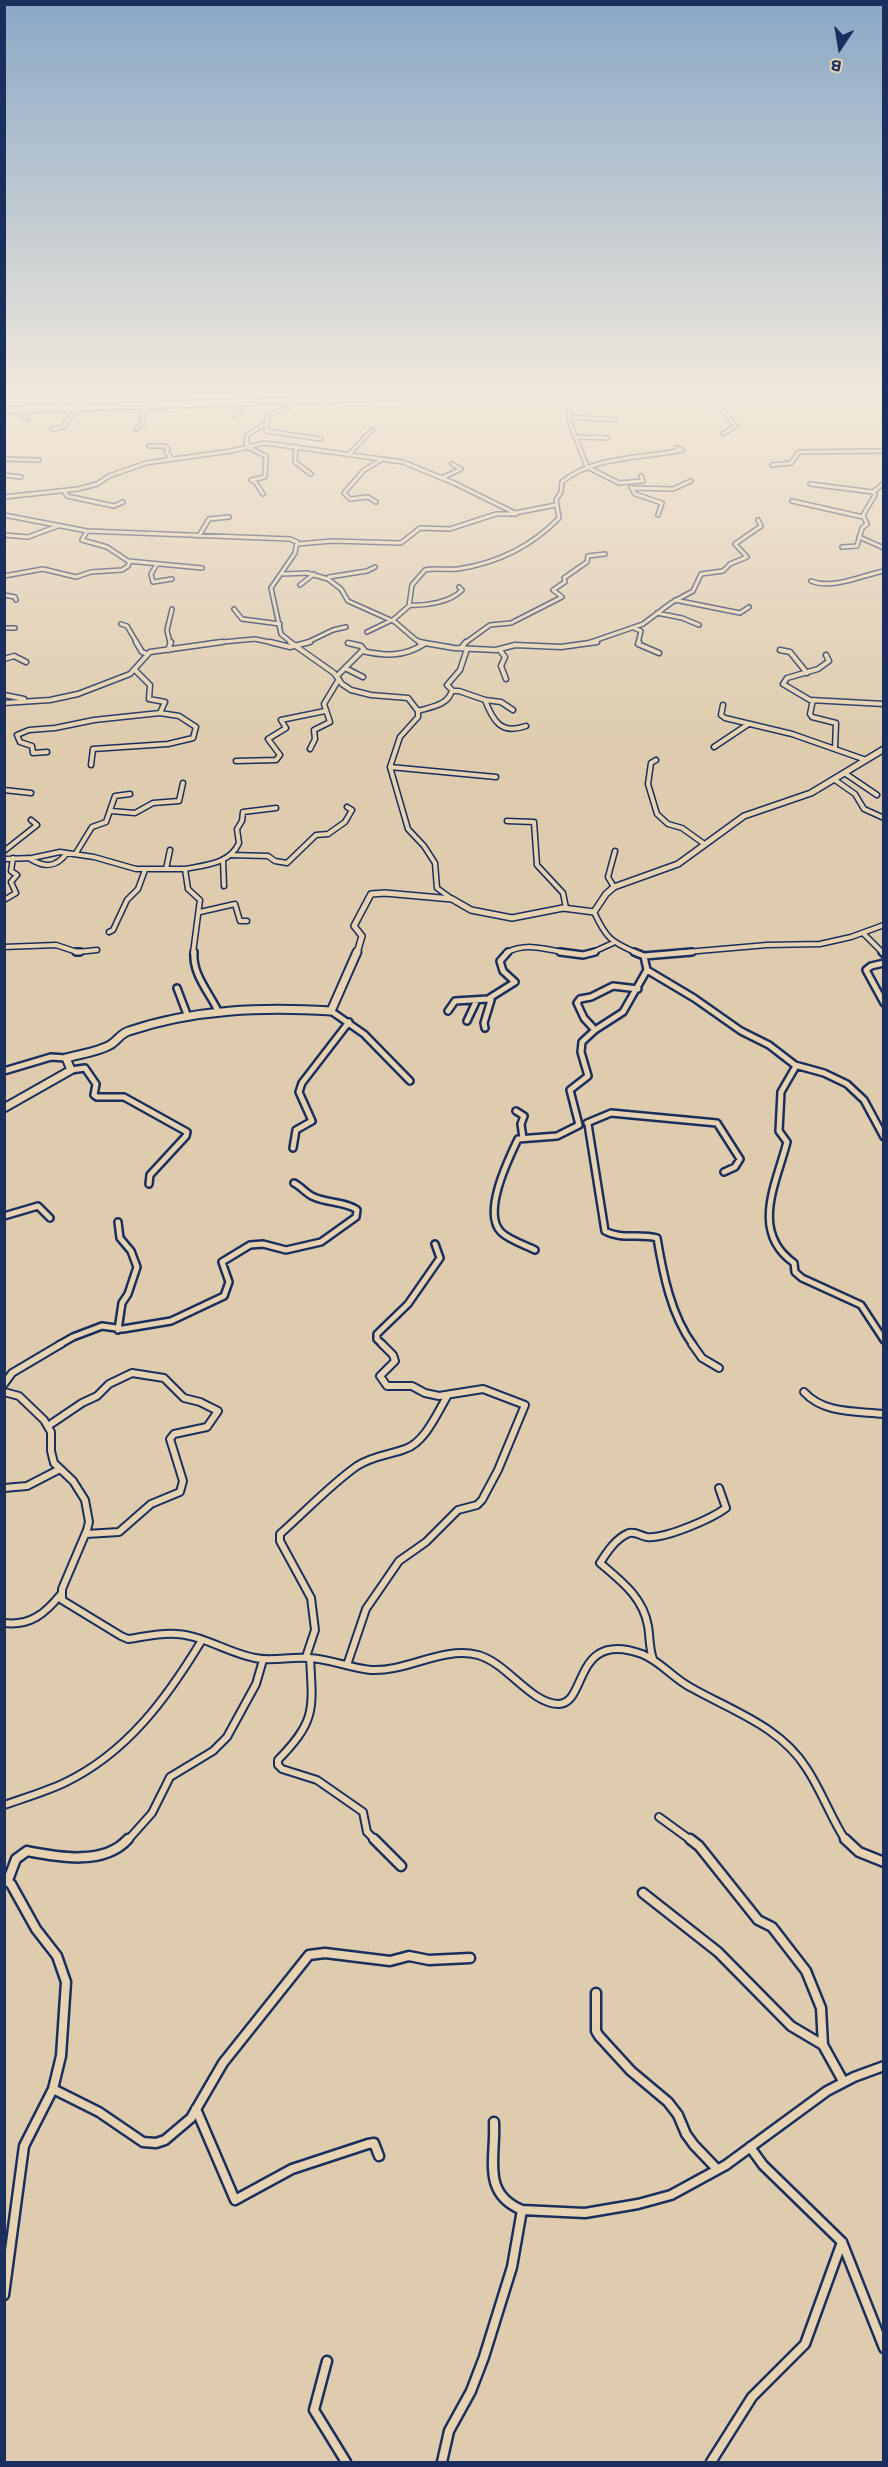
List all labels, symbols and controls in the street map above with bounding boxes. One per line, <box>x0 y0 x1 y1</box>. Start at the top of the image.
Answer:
north arrow <box>810 18 870 78</box>
text: B <box>829 56 843 76</box>

